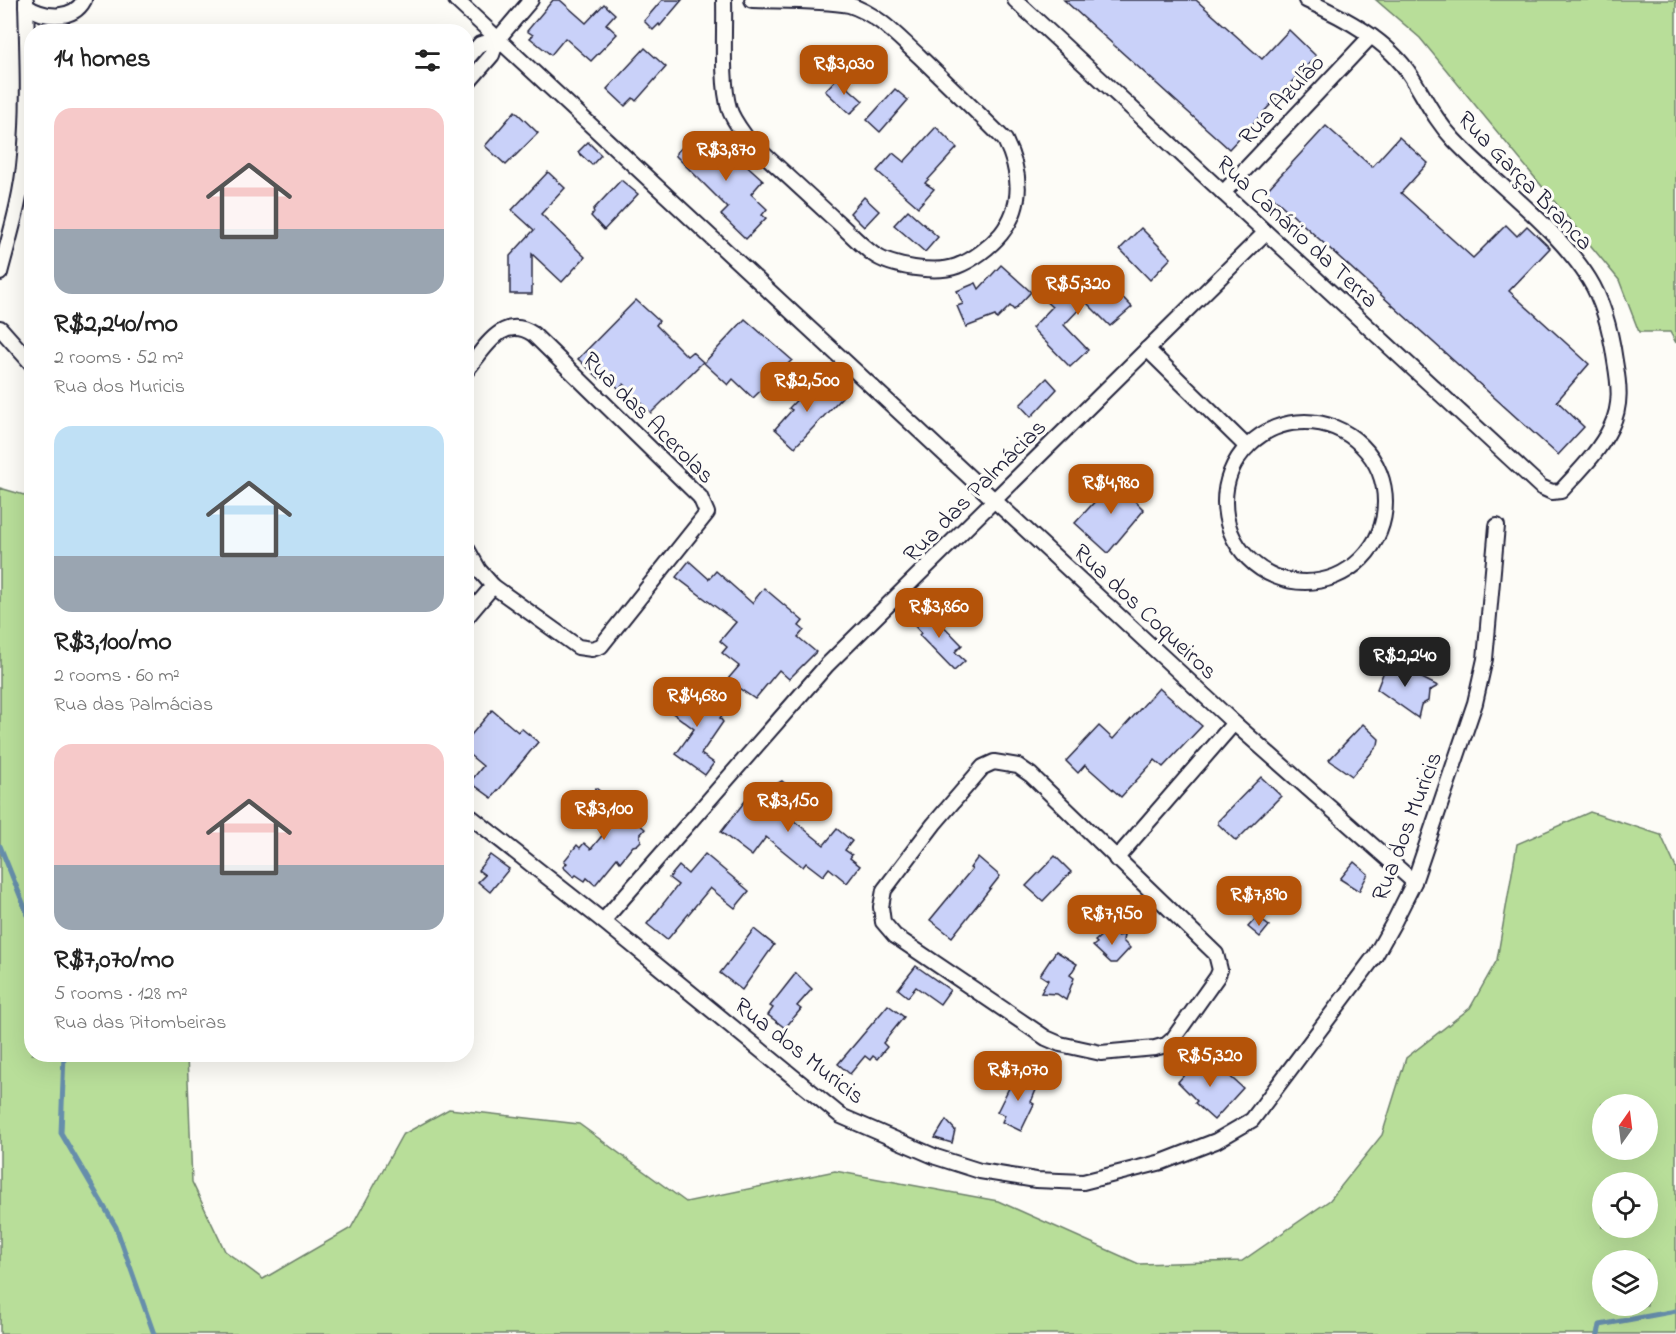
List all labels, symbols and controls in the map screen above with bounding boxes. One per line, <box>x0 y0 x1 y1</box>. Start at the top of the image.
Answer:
text: 14 homes <box>54 41 150 79</box>
icon: filters <box>411 44 444 77</box>
pin: R$3,030 <box>789 45 899 96</box>
street label: Rua Azulão <box>1231 47 1334 154</box>
text: R$3,030 <box>814 50 874 79</box>
street label: Rua Garça Branca <box>1448 104 1600 260</box>
pin: R$3,870 <box>671 131 781 182</box>
text: R$3,870 <box>696 136 756 165</box>
icon: home <box>195 147 303 255</box>
street label: Rua Canário da Terra <box>1207 148 1385 318</box>
pin: R$5,320 <box>1023 265 1133 316</box>
text: R$5,320 <box>1046 270 1110 299</box>
text: R$2,240/mo <box>54 306 178 344</box>
text: 2 rooms · 52 m² <box>54 344 184 373</box>
street label: Rua das Acerolas <box>573 344 722 493</box>
pin: R$2,500 <box>752 362 862 413</box>
text: R$2,500 <box>774 367 840 396</box>
text: Rua dos Muricis <box>54 373 185 402</box>
street label: Rua das Palmácias <box>896 412 1056 572</box>
pin: R$4,980 <box>1056 464 1166 515</box>
icon: home <box>195 465 303 573</box>
text: R$4,980 <box>1083 469 1140 498</box>
street label: Rua dos Coqueiros <box>1064 536 1224 689</box>
pin: R$3,860 <box>884 588 994 639</box>
text: R$3,860 <box>909 593 969 622</box>
text: R$3,100/mo <box>54 624 172 662</box>
pin: R$2,240 <box>1350 637 1460 688</box>
text: R$2,240 <box>1373 642 1437 671</box>
text: 2 rooms · 60 m² <box>54 662 180 691</box>
pin: R$4,680 <box>642 677 752 728</box>
text: R$4,680 <box>667 682 727 711</box>
text: Rua das Palmácias <box>54 691 213 720</box>
street label: Rua dos Muricis <box>1364 747 1453 907</box>
pin: R$3,150 <box>733 782 843 833</box>
icon: home <box>195 783 303 891</box>
text: R$3,150 <box>757 787 819 816</box>
pin: R$3,100 <box>549 790 659 841</box>
text: R$3,100 <box>575 795 633 824</box>
pin: R$7,890 <box>1204 876 1314 927</box>
text: R$7,890 <box>1231 881 1288 910</box>
pin: R$7,950 <box>1057 895 1167 946</box>
text: R$7,950 <box>1082 900 1142 929</box>
text: R$7,070/mo <box>54 942 174 980</box>
text: 5 rooms · 128 m² <box>54 980 188 1009</box>
street label: Rua dos Muricis <box>726 990 871 1114</box>
text: Rua das Pitombeiras <box>54 1009 226 1038</box>
pin: R$5,320 <box>1155 1037 1265 1088</box>
text: R$5,320 <box>1178 1042 1242 1071</box>
pin: R$7,070 <box>963 1051 1073 1102</box>
text: R$7,070 <box>988 1056 1048 1085</box>
north arrow <box>1592 1094 1658 1160</box>
map controls <box>1592 1094 1658 1316</box>
button: locate <box>1592 1172 1658 1238</box>
button: layers <box>1592 1250 1658 1316</box>

